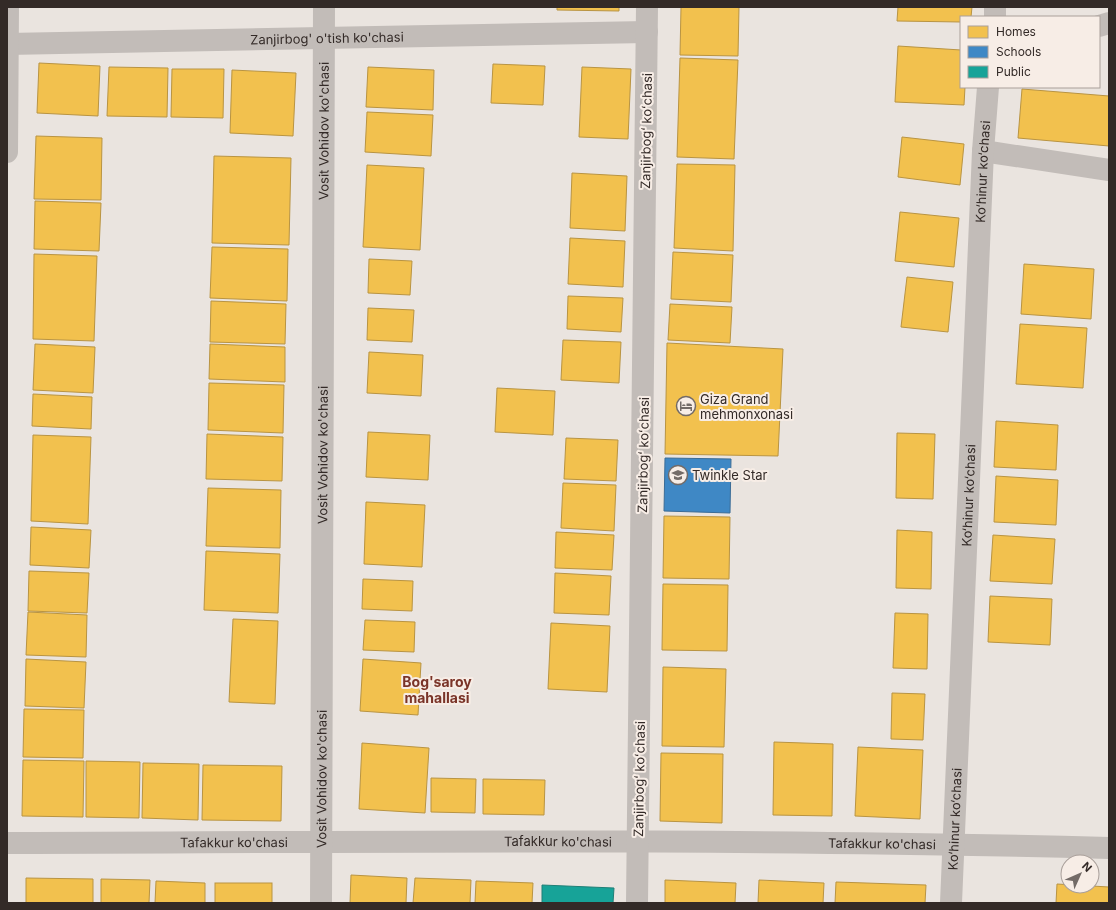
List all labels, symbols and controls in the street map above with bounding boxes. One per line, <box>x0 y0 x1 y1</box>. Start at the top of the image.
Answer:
legend <box>960 16 1100 88</box>
text: Homes <box>996 24 1036 39</box>
street label: Zanjirbog' o'tish ko'chasi <box>250 29 404 47</box>
text: Schools <box>996 44 1041 59</box>
street label: Vosit Vohidov ko'chasi <box>315 62 332 200</box>
text: Public <box>996 64 1031 79</box>
street label: Zanjirbogʻ koʻchasi <box>637 73 655 189</box>
street label: Ko‘hinur ko‘chasi <box>972 120 993 223</box>
street label: Vosit Vohidov ko'chasi <box>314 386 331 524</box>
place label: Giza Grand mehmonxonasi <box>700 391 793 422</box>
hotel icon: Giza Grand mehmonxonasi <box>675 395 697 417</box>
street label: Zanjirbogʻ koʻchasi <box>634 397 652 513</box>
street label: Ko‘hinur ko‘chasi <box>958 444 979 547</box>
school or university icon: Twinkle Star <box>667 464 689 486</box>
place label: Twinkle Star <box>692 467 768 483</box>
district label: Bog'saroy mahallasi <box>402 673 472 706</box>
street label: Vosit Vohidov ko'chasi <box>313 710 330 848</box>
street label: Zanjirbogʻ koʻchasi <box>630 721 648 837</box>
street label: Ko‘hinur ko‘chasi <box>944 767 965 871</box>
street label: Tafakkur ko'chasi <box>504 833 612 849</box>
street label: Tafakkur ko'chasi <box>180 834 288 850</box>
street label: Tafakkur ko'chasi <box>828 835 936 852</box>
north arrow <box>1060 854 1100 894</box>
text: N <box>1079 859 1095 875</box>

